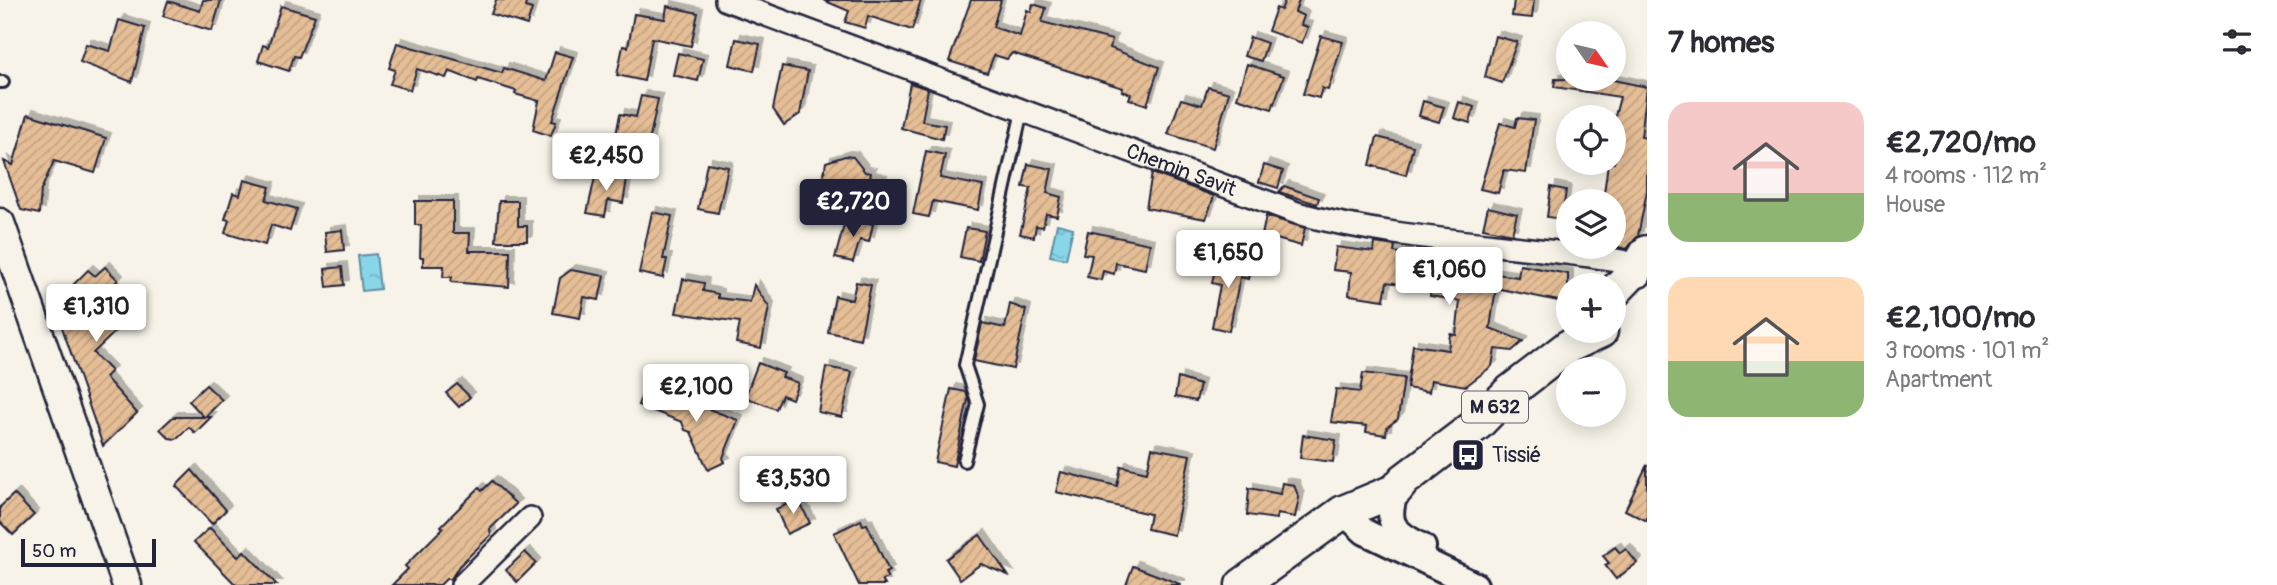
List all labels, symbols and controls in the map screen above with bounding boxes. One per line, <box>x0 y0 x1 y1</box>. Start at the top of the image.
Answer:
north arrow <box>1556 21 1626 91</box>
map controls <box>1556 21 1626 427</box>
icon: filters <box>2218 23 2256 61</box>
text: 7 homes <box>1668 24 1775 61</box>
button: locate <box>1556 105 1626 175</box>
text: €2,720/mo <box>1885 124 2036 161</box>
icon: home <box>1724 130 1808 214</box>
pin: €2,450 <box>549 134 663 193</box>
street label: Chemin Savit <box>1123 137 1241 203</box>
text: €2,450 <box>568 141 644 170</box>
text: 4 rooms · 112 m² <box>1885 161 2047 190</box>
pin: €2,720 <box>796 180 910 239</box>
text: €2,720 <box>816 187 890 216</box>
button: layers <box>1556 189 1626 259</box>
text: House <box>1885 190 1945 219</box>
pin: €1,650 <box>1171 230 1285 290</box>
text: €1,650 <box>1192 238 1264 267</box>
pin: €1,060 <box>1392 247 1506 307</box>
text: €1,060 <box>1412 255 1486 284</box>
button: + <box>1556 273 1626 343</box>
pin: €1,310 <box>39 284 153 344</box>
text: €1,310 <box>62 292 130 321</box>
text: €2,100/mo <box>1885 299 2035 336</box>
icon: home <box>1724 305 1808 389</box>
text: 3 rooms · 101 m² <box>1885 336 2049 365</box>
button: − <box>1556 357 1626 427</box>
pin: €2,100 <box>639 364 753 424</box>
text: Apartment <box>1885 365 1992 394</box>
text: €2,100 <box>659 372 733 401</box>
road number: M 632 <box>1462 392 1528 422</box>
bus stop icon: Tissié <box>1449 436 1487 474</box>
place label: Tissié <box>1492 442 1541 469</box>
pin: €3,530 <box>736 456 850 516</box>
text: €3,530 <box>756 464 830 493</box>
scale bar <box>21 536 156 568</box>
text: 50 m <box>32 539 76 563</box>

